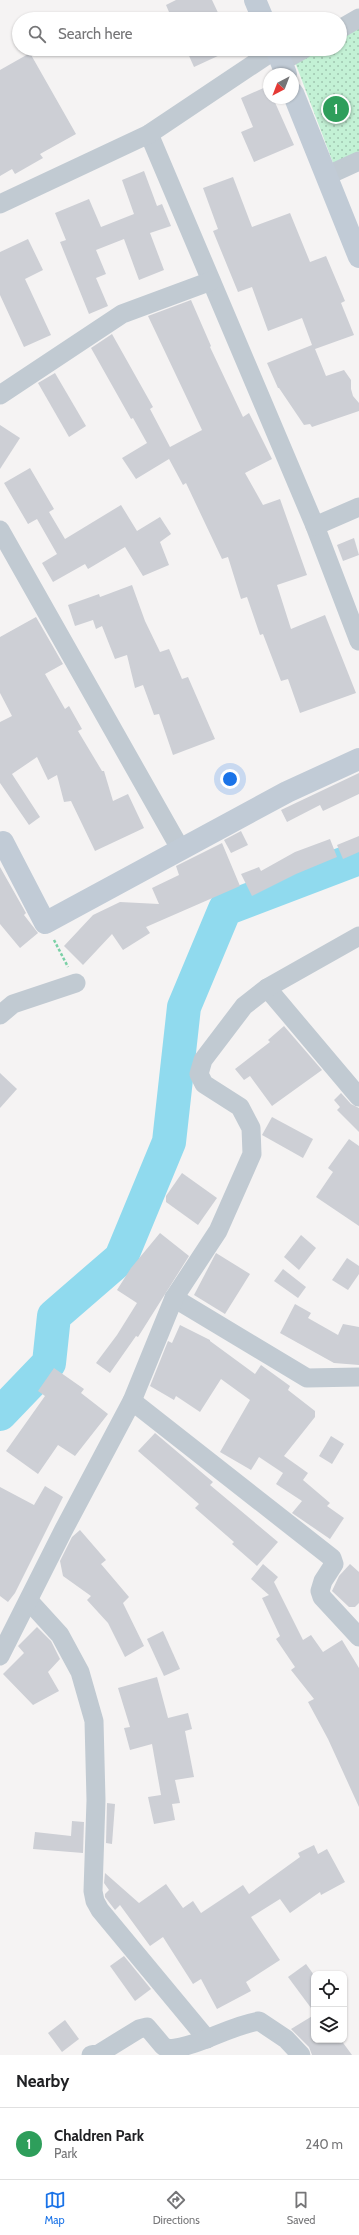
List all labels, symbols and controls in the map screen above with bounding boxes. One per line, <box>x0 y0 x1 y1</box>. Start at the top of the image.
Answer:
search box <box>12 12 347 56</box>
icon: search <box>26 23 48 45</box>
text: Search here <box>58 25 133 43</box>
north arrow <box>263 68 299 104</box>
pin: 1 <box>323 94 349 124</box>
your location <box>220 769 240 789</box>
map controls <box>311 1971 347 2043</box>
button: locate <box>311 1971 347 2007</box>
button: layers <box>311 2007 347 2043</box>
text: Nearby <box>16 2071 69 2091</box>
text: Chaldren Park <box>54 2127 144 2145</box>
text: 1 <box>27 2136 31 2152</box>
text: 240 m <box>305 2136 343 2152</box>
text: Park <box>54 2145 77 2161</box>
tab: Map <box>44 2189 66 2227</box>
tab: Directions <box>153 2189 200 2227</box>
tab: Saved <box>287 2189 315 2227</box>

